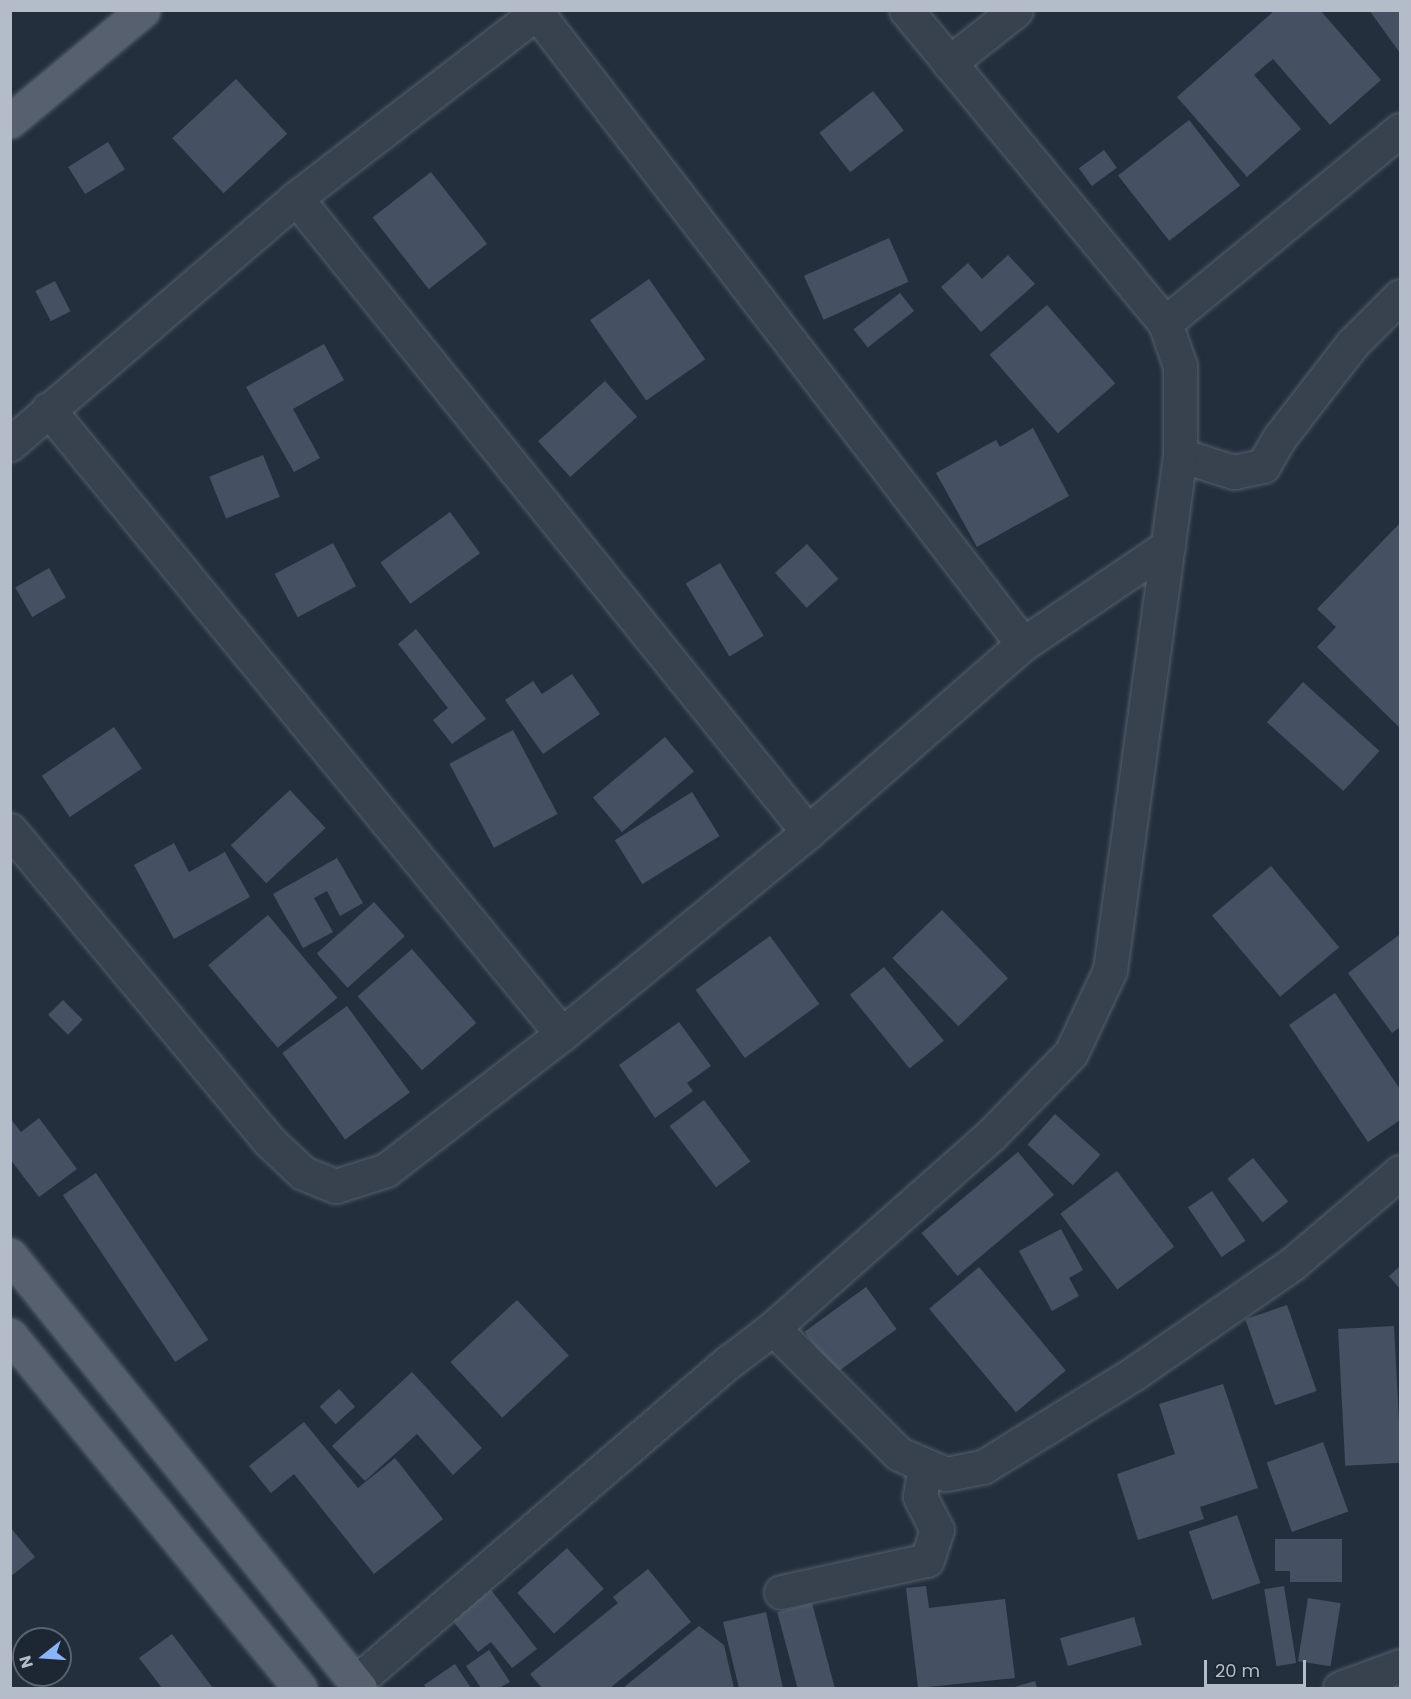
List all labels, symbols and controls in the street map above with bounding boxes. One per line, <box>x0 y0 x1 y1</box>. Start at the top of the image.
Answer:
north arrow <box>12 1627 72 1687</box>
scale bar <box>1207 1648 1309 1686</box>
text: N <box>13 1653 39 1671</box>
text: 20 m <box>1215 1658 1260 1683</box>

